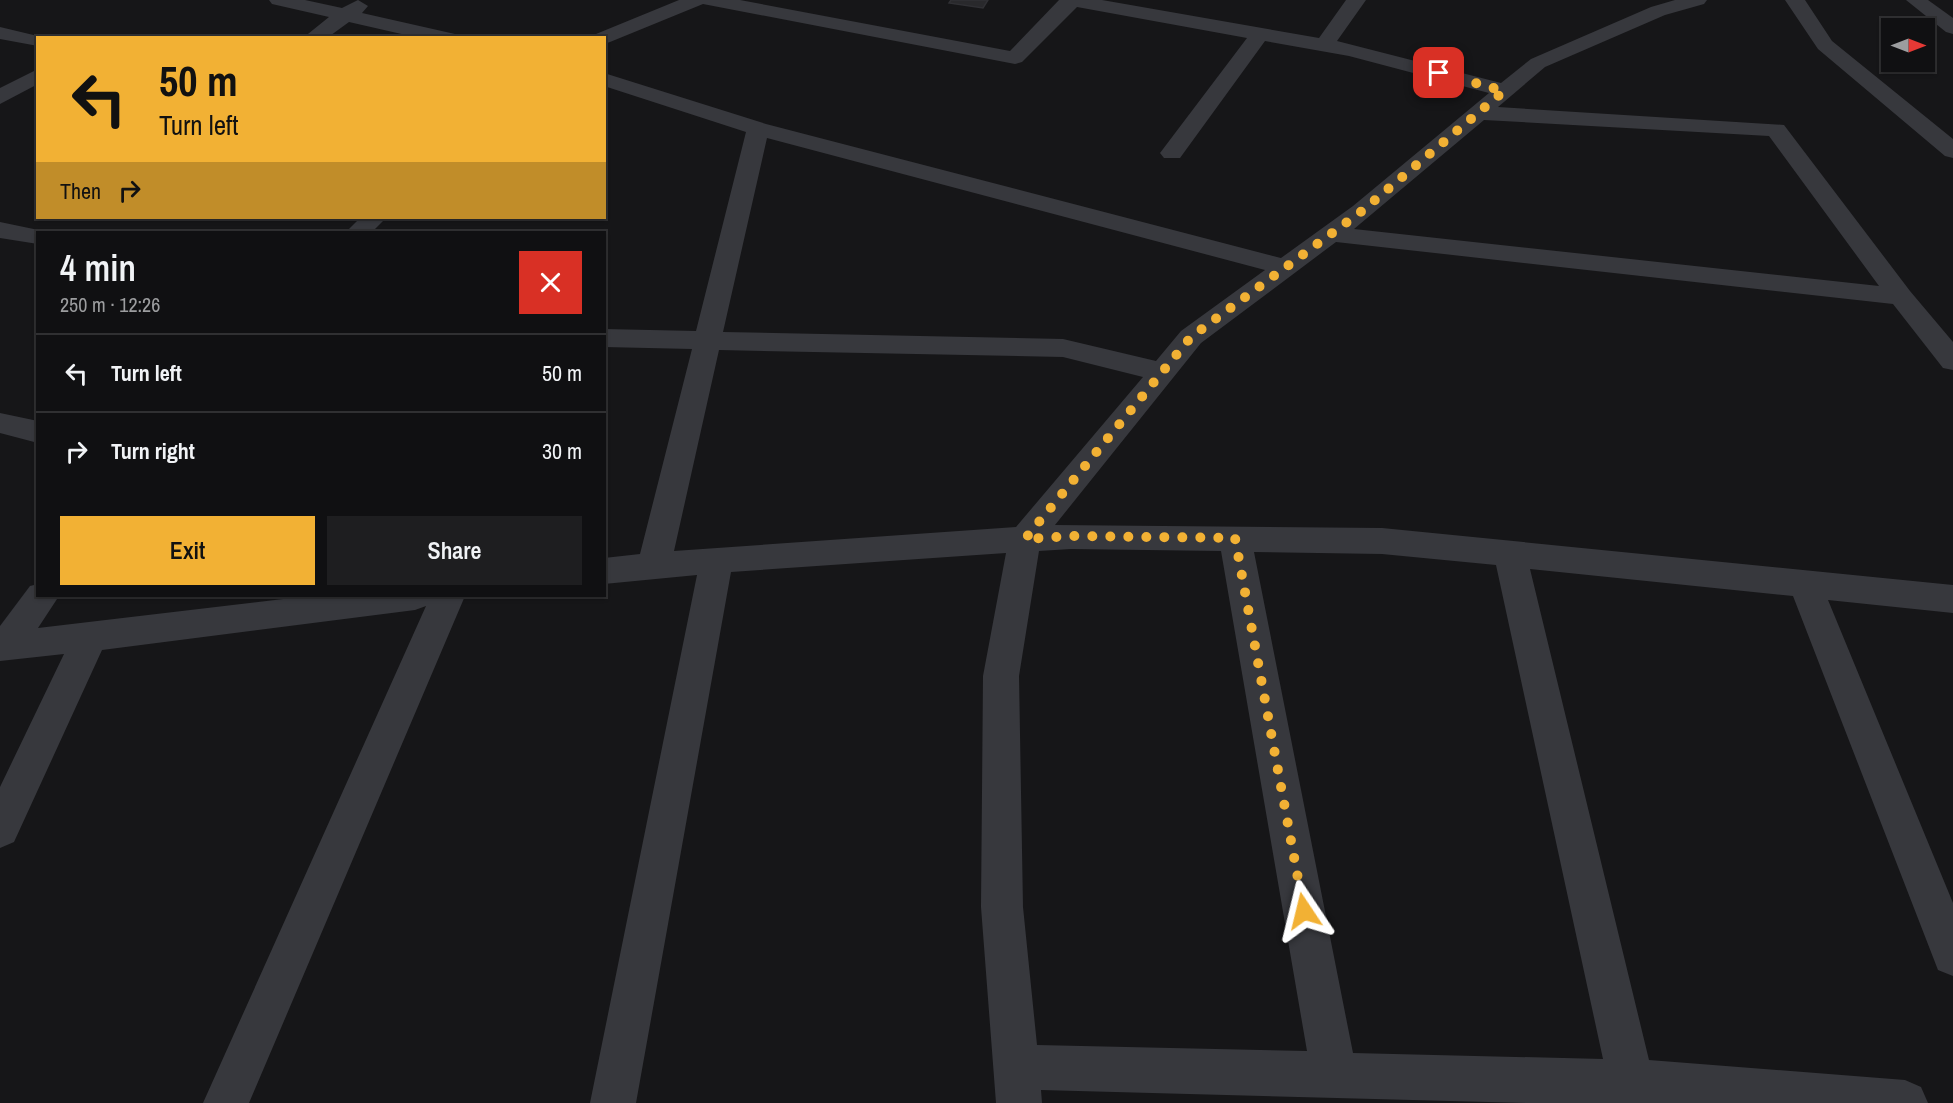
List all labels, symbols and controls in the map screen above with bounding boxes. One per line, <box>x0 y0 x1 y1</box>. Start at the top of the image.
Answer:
north arrow <box>1881 18 1935 72</box>
map controls <box>1881 18 1935 72</box>
pin <box>1413 47 1464 98</box>
text: 50 m <box>159 53 238 109</box>
icon: arrive <box>1422 56 1455 89</box>
icon: left <box>60 60 138 138</box>
text: Turn left <box>159 107 238 143</box>
icon: right <box>113 174 146 207</box>
text: Then <box>60 176 101 206</box>
text: 4 min <box>60 244 136 292</box>
button: close <box>519 251 582 314</box>
text: 250 m · 12:26 <box>60 291 160 318</box>
icon: left <box>60 357 93 390</box>
text: Turn left <box>111 358 182 388</box>
text: 50 m <box>542 358 582 388</box>
icon: right <box>60 435 93 468</box>
text: Turn right <box>111 436 195 466</box>
text: 30 m <box>542 436 582 466</box>
button: Exit <box>60 516 315 585</box>
button: Share <box>327 516 582 585</box>
position arrow <box>1272 879 1336 943</box>

